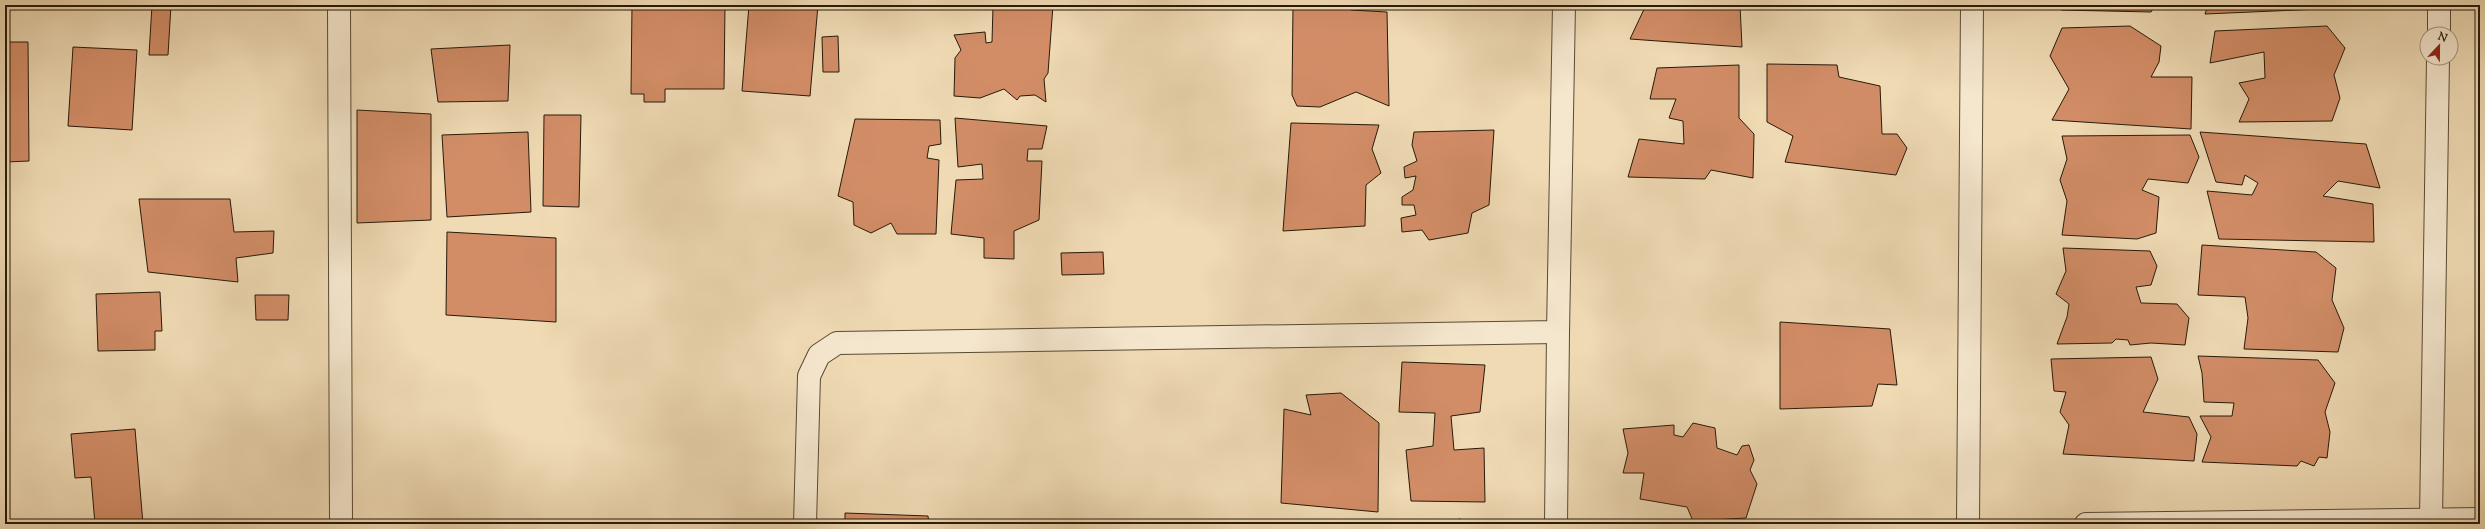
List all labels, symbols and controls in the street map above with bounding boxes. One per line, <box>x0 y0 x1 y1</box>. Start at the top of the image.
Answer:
north arrow <box>2419 26 2459 66</box>
text: N <box>2434 28 2450 47</box>

